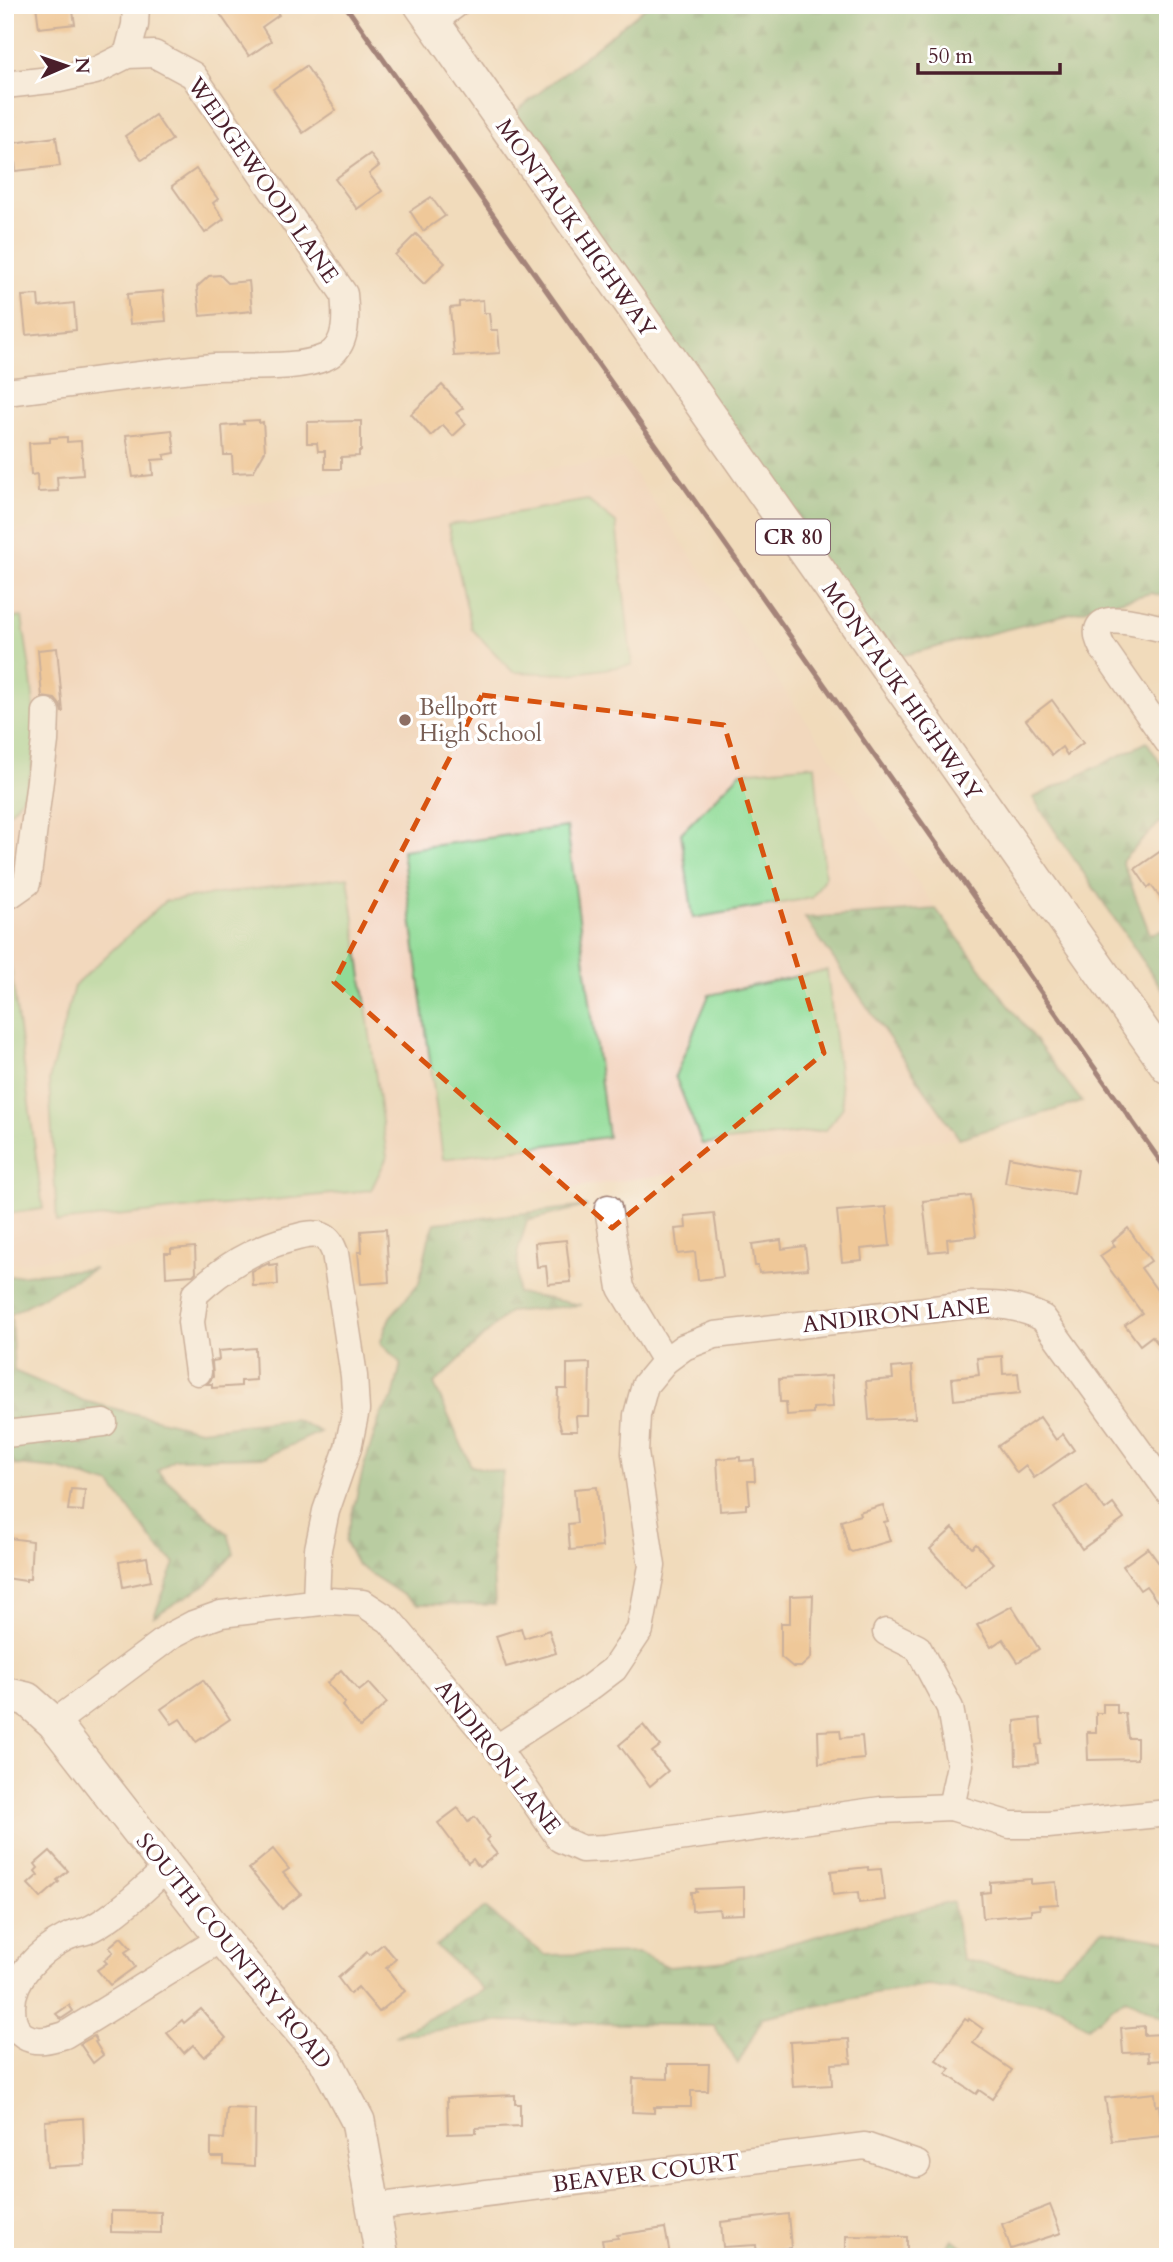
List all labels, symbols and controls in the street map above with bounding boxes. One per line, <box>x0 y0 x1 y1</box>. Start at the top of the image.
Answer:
north arrow <box>32 32 102 102</box>
scale bar <box>918 32 1059 76</box>
text: 50 m <box>928 42 973 71</box>
text: N <box>69 57 95 75</box>
street label: WEDGEWOOD LANE <box>180 70 346 289</box>
street label: MONTAUK HIGHWAY <box>489 113 664 344</box>
road number: CR 80 <box>756 520 830 554</box>
street label: MONTAUK HIGHWAY <box>815 576 990 807</box>
place label: Bellport High School <box>419 692 542 749</box>
marker: Bellport High School <box>397 712 413 728</box>
street label: ANDIRON LANE <box>801 1290 991 1340</box>
street label: ANDIRON LANE <box>428 1673 568 1841</box>
street label: SOUTH COUNTRY ROAD <box>129 1826 339 2076</box>
street label: BEAVER COURT <box>551 2146 742 2200</box>

